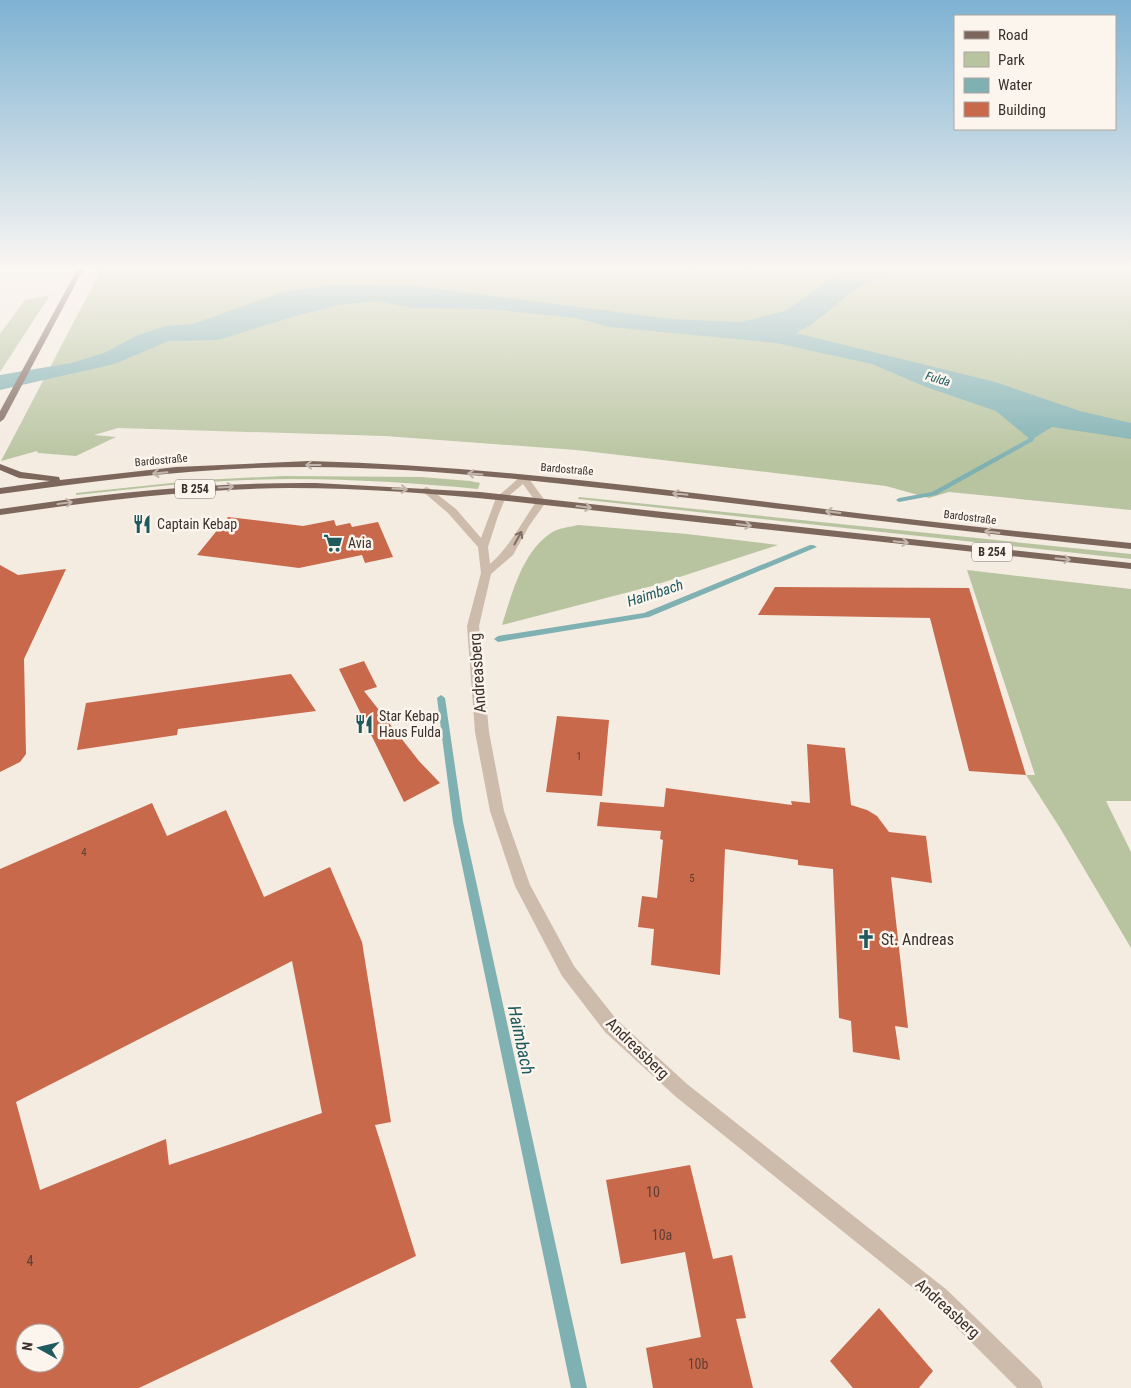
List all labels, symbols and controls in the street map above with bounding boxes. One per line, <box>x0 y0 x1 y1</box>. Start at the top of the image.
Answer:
legend <box>954 15 1116 130</box>
text: Road <box>998 26 1028 44</box>
text: Park <box>998 51 1025 69</box>
text: Water <box>998 76 1033 94</box>
text: Building <box>998 101 1046 119</box>
water label: Fulda <box>924 369 952 389</box>
street label: Bardostraße <box>134 452 188 469</box>
one-way arrow <box>305 460 322 470</box>
street label: Bardostraße <box>540 461 594 478</box>
one-way arrow <box>153 468 169 477</box>
one-way arrow <box>468 470 484 479</box>
road number: B 254 <box>175 479 215 498</box>
one-way arrow <box>218 482 234 492</box>
one-way arrow <box>392 484 408 493</box>
one-way arrow <box>672 489 688 499</box>
one-way arrow <box>56 498 72 508</box>
one-way arrow <box>575 502 591 512</box>
one-way arrow <box>825 507 841 517</box>
street label: Bardostraße <box>943 508 997 527</box>
restaurant icon: Captain Kebap <box>131 513 153 535</box>
place label: Captain Kebap <box>157 516 237 532</box>
one-way arrow <box>736 520 752 530</box>
one-way arrow <box>985 527 1001 537</box>
one-way arrow <box>513 530 523 545</box>
supermarket icon: Avia <box>322 532 344 554</box>
place label: Avia <box>348 535 372 551</box>
one-way arrow <box>893 537 909 547</box>
road number: B 254 <box>972 542 1012 562</box>
one-way arrow <box>1055 554 1071 564</box>
water label: Haimbach <box>625 575 685 611</box>
street label: Andreasberg <box>465 632 490 714</box>
place label: Star Kebap Haus Fulda <box>379 708 441 740</box>
restaurant icon: Star Kebap Haus Fulda <box>353 713 375 735</box>
house number: 1 <box>576 750 582 763</box>
house number: 4 <box>81 846 87 859</box>
house number: 5 <box>689 872 695 885</box>
church icon: St. Andreas <box>855 928 877 950</box>
place label: St. Andreas <box>881 930 954 949</box>
water label: Haimbach <box>504 1004 539 1076</box>
street label: Andreasberg <box>602 1014 673 1083</box>
house number: 10 <box>646 1184 660 1200</box>
house number: 10a <box>652 1227 672 1243</box>
house number: 4 <box>27 1253 34 1269</box>
street label: Andreasberg <box>912 1275 984 1342</box>
north arrow <box>15 1323 65 1373</box>
text: N <box>19 1341 36 1352</box>
house number: 10b <box>688 1356 708 1372</box>

